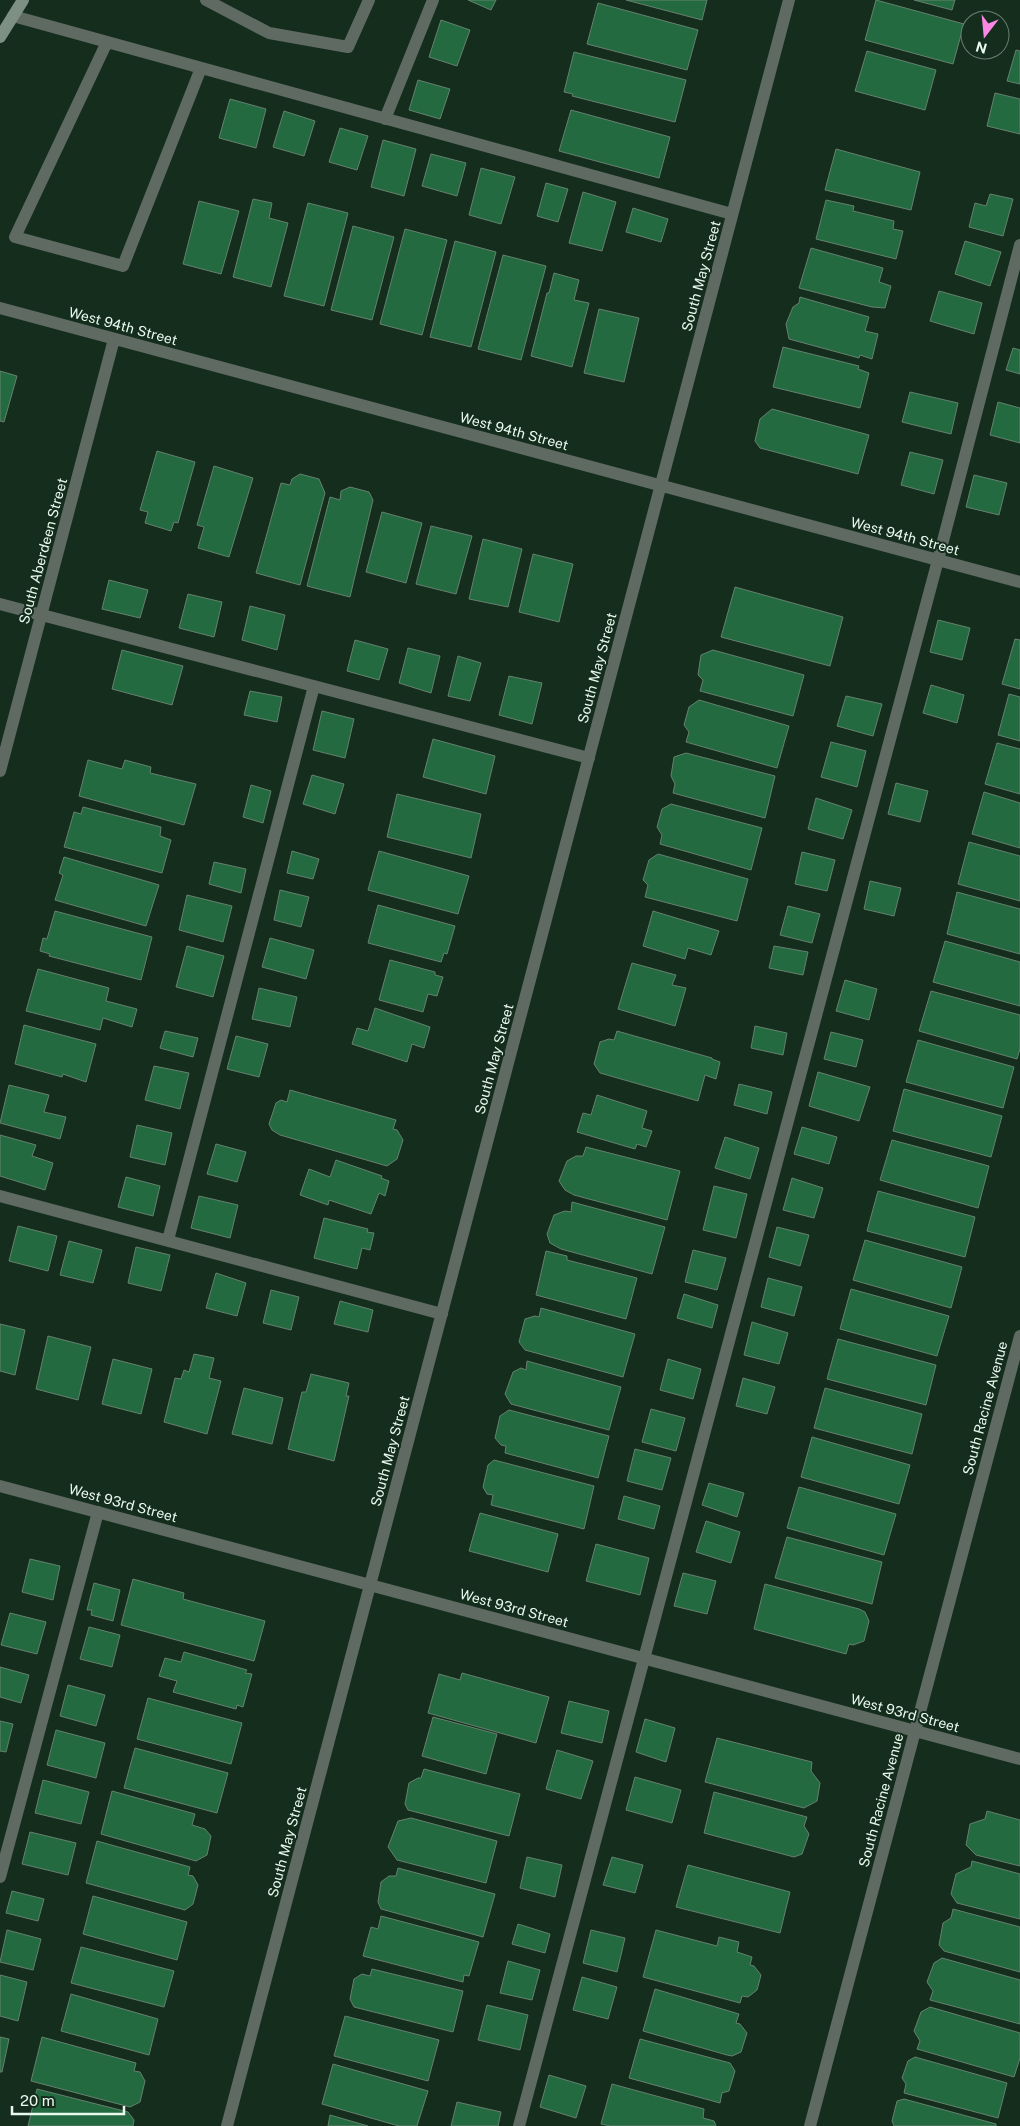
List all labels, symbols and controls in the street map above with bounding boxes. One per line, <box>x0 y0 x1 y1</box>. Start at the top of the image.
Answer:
north arrow <box>960 10 1010 60</box>
text: N <box>974 38 989 57</box>
street label: South May Street <box>679 219 723 333</box>
street label: West 94th Street <box>67 304 179 348</box>
street label: West 94th Street <box>458 409 570 453</box>
street label: South Aberdeen Street <box>16 476 70 626</box>
street label: West 94th Street <box>849 514 961 558</box>
street label: South May Street <box>575 611 619 725</box>
street label: South May Street <box>472 1002 516 1116</box>
street label: South Racine Avenue <box>959 1339 1011 1477</box>
street label: South May Street <box>368 1394 412 1508</box>
street label: West 93rd Street <box>67 1481 179 1525</box>
street label: West 93rd Street <box>458 1586 570 1630</box>
street label: West 93rd Street <box>849 1691 961 1735</box>
street label: South Racine Avenue <box>855 1731 907 1869</box>
street label: South May Street <box>265 1785 309 1899</box>
scale bar <box>12 2084 125 2116</box>
text: 20 m <box>20 2092 55 2109</box>

